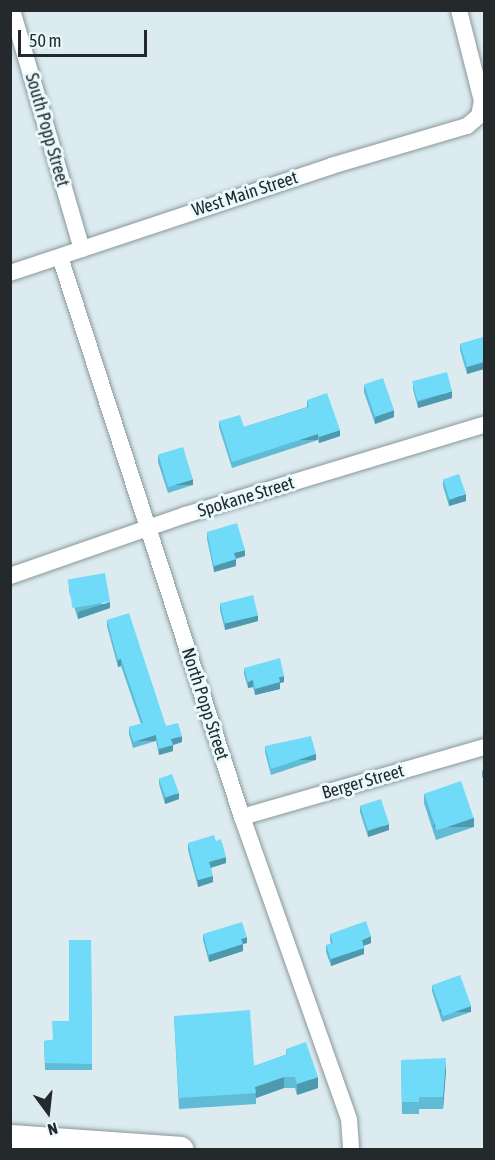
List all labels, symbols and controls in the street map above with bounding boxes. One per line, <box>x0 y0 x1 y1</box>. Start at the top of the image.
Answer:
scale bar <box>21 18 150 56</box>
text: 50 m <box>29 30 61 51</box>
street label: South Popp Street <box>20 71 74 189</box>
street label: West Main Street <box>189 167 301 221</box>
street label: Spokane Street <box>195 472 297 522</box>
street label: North Popp Street <box>177 645 233 763</box>
street label: Berger Street <box>320 760 406 804</box>
north arrow <box>18 1082 78 1142</box>
text: N <box>46 1119 60 1139</box>

